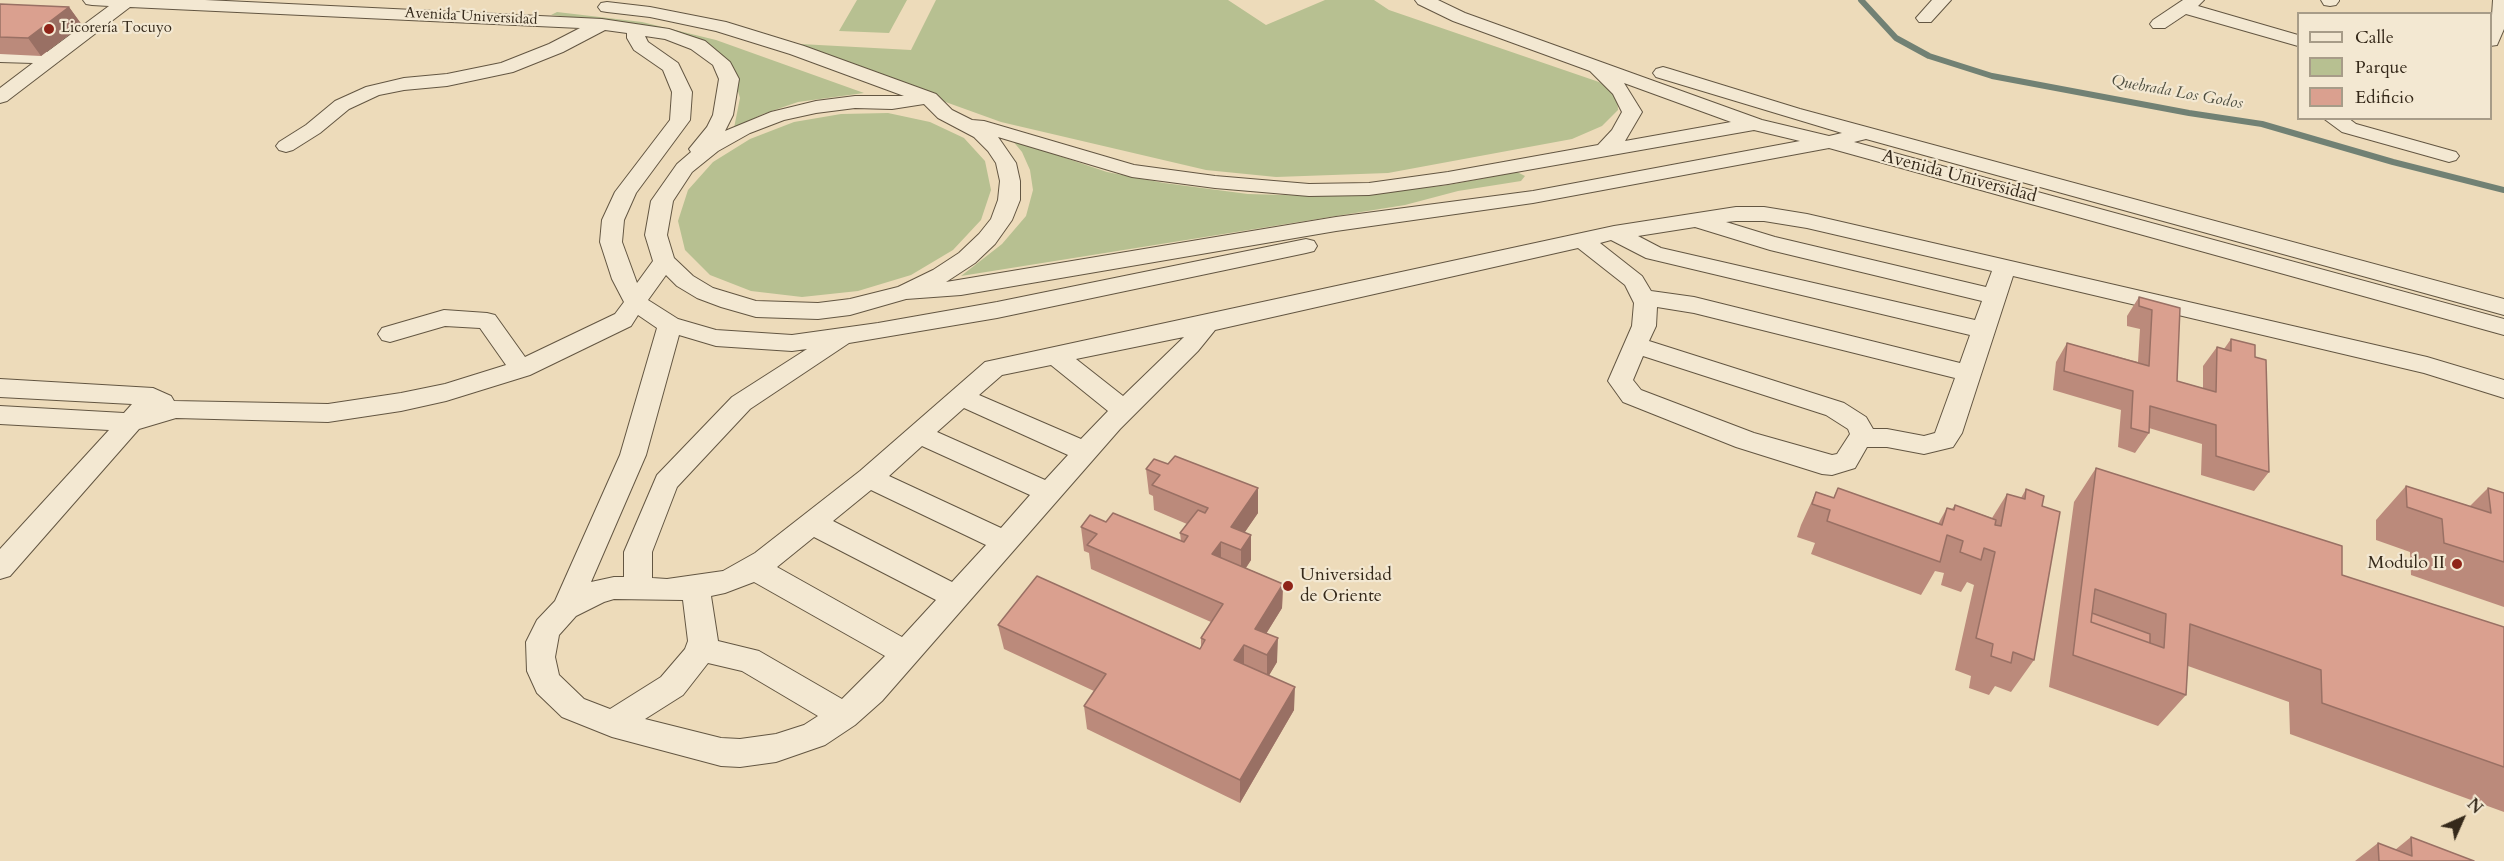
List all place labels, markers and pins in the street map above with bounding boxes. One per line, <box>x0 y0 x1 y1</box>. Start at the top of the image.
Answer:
place label: Licorería Tocuyo <box>61 20 172 38</box>
marker: Licorería Tocuyo <box>42 22 56 36</box>
place label: Modulo II <box>2367 553 2445 575</box>
marker: Modulo II <box>2450 557 2464 571</box>
place label: Universidad de Oriente <box>1300 565 1392 608</box>
marker: Universidad de Oriente <box>1281 579 1295 593</box>

